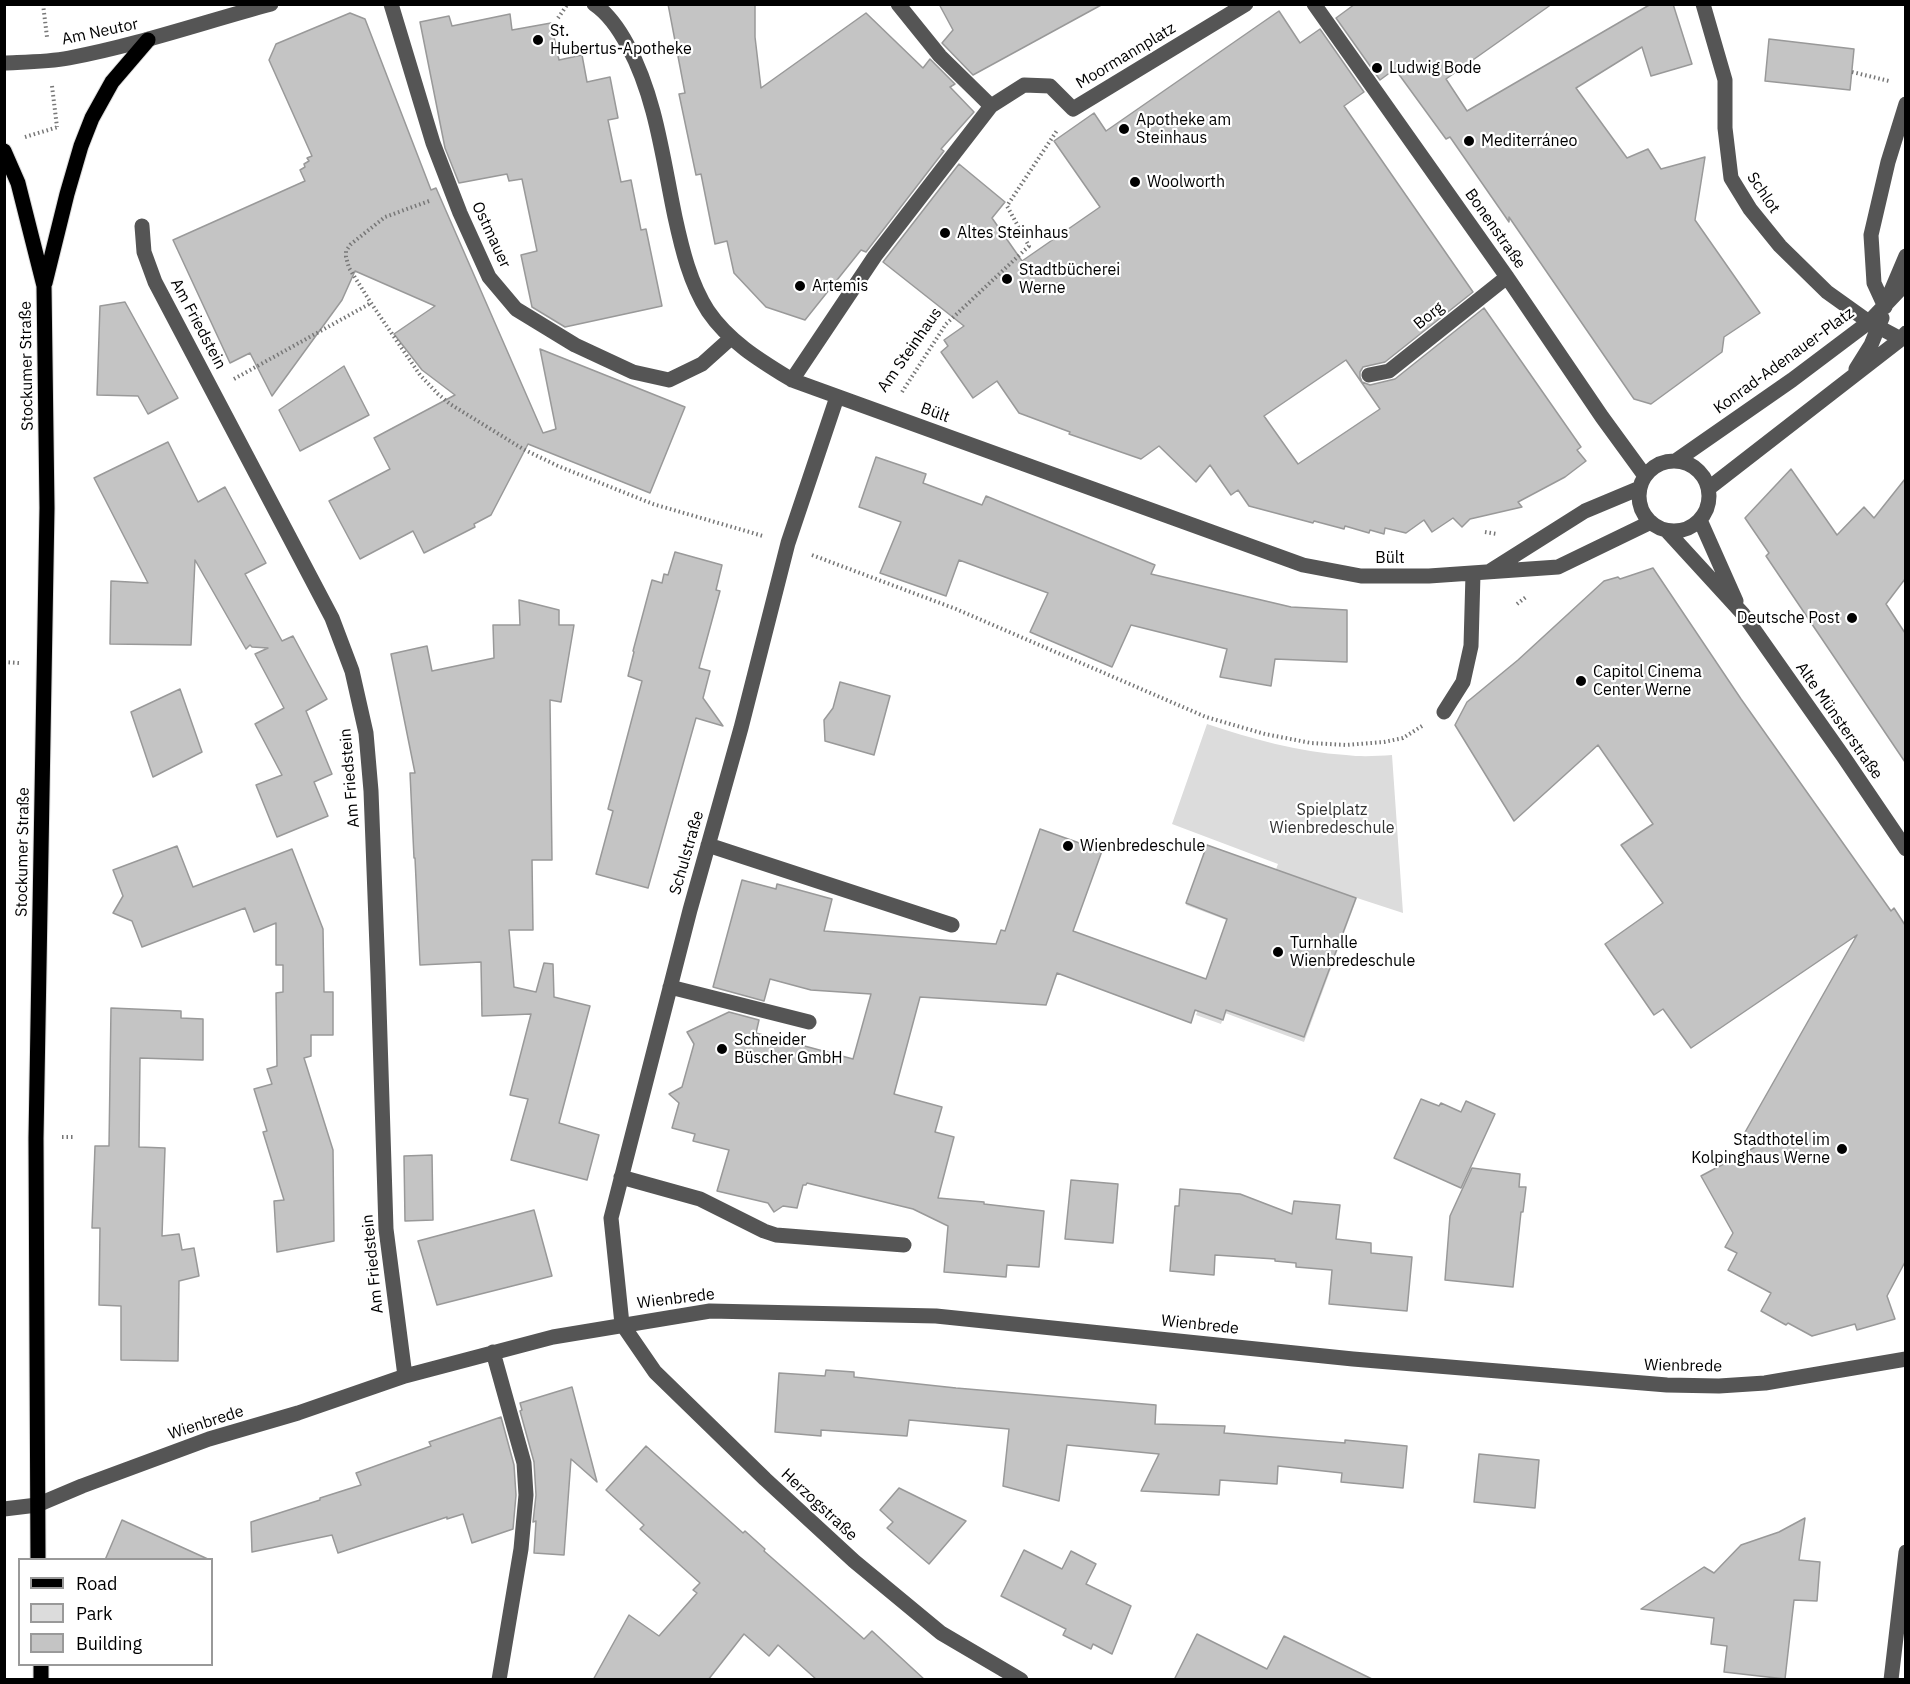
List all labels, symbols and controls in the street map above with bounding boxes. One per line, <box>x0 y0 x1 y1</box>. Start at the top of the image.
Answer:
street label: Am Neutor <box>60 15 140 49</box>
street label: Moormannplatz <box>1073 19 1179 93</box>
place label: St. Hubertus-Apotheke <box>550 21 692 59</box>
marker: St. Hubertus-Apotheke <box>531 33 545 47</box>
place label: Ludwig Bode <box>1389 58 1481 78</box>
marker: Ludwig Bode <box>1370 61 1384 75</box>
place label: Apotheke am Steinhaus <box>1136 110 1231 148</box>
marker: Apotheke am Steinhaus <box>1117 122 1131 136</box>
place label: Mediterráneo <box>1481 131 1577 151</box>
marker: Mediterráneo <box>1462 134 1476 148</box>
street label: Schlot <box>1742 169 1784 217</box>
place label: Woolworth <box>1147 172 1225 192</box>
marker: Woolworth <box>1128 175 1142 189</box>
street label: Bonenstraße <box>1460 185 1530 273</box>
street label: Ostmauer <box>467 199 515 271</box>
place label: Altes Steinhaus <box>957 223 1069 243</box>
marker: Altes Steinhaus <box>938 226 952 240</box>
place label: Stadtbücherei Werne <box>1019 260 1120 298</box>
marker: Stadtbücherei Werne <box>1000 272 1014 286</box>
street label: Am Friedstein <box>166 275 230 373</box>
place label: Artemis <box>812 276 868 296</box>
marker: Artemis <box>793 279 807 293</box>
street label: Borg <box>1410 298 1448 334</box>
street label: Stockumer Straße <box>16 301 38 431</box>
street label: Am Steinhaus <box>874 304 946 396</box>
street label: Konrad-Adenauer-Platz <box>1710 304 1858 418</box>
street label: Bült <box>918 399 952 427</box>
street label: Bült <box>1375 548 1405 568</box>
place label: Deutsche Post <box>1737 608 1840 628</box>
marker: Deutsche Post <box>1845 611 1859 625</box>
street label: Alte Münsterstraße <box>1791 659 1887 783</box>
place label: Capitol Cinema Center Werne <box>1593 662 1702 700</box>
marker: Capitol Cinema Center Werne <box>1574 674 1588 688</box>
street label: Am Friedstein <box>336 728 364 828</box>
street label: Stockumer Straße <box>12 787 34 917</box>
park label: Spielplatz Wienbredeschule <box>1269 800 1395 838</box>
street label: Schulstraße <box>666 809 708 897</box>
place label: Wienbredeschule <box>1080 836 1205 856</box>
marker: Wienbredeschule <box>1061 839 1075 853</box>
place label: Turnhalle Wienbredeschule <box>1290 933 1415 971</box>
marker: Turnhalle Wienbredeschule <box>1271 945 1285 959</box>
place label: Schneider Büscher GmbH <box>734 1030 843 1068</box>
marker: Schneider Büscher GmbH <box>715 1042 729 1056</box>
place label: Stadthotel im Kolpinghaus Werne <box>1691 1130 1830 1168</box>
marker: Stadthotel im Kolpinghaus Werne <box>1835 1142 1849 1156</box>
street label: Am Friedstein <box>358 1213 388 1315</box>
street label: Wienbrede <box>636 1285 716 1313</box>
street label: Wienbrede <box>1160 1311 1240 1339</box>
street label: Wienbrede <box>1644 1356 1722 1376</box>
street label: Wienbrede <box>166 1402 246 1444</box>
street label: Herzogstraße <box>777 1465 861 1545</box>
legend <box>18 1558 213 1666</box>
text: Road <box>76 1572 117 1595</box>
text: Park <box>76 1602 112 1625</box>
text: Building <box>76 1632 142 1655</box>

